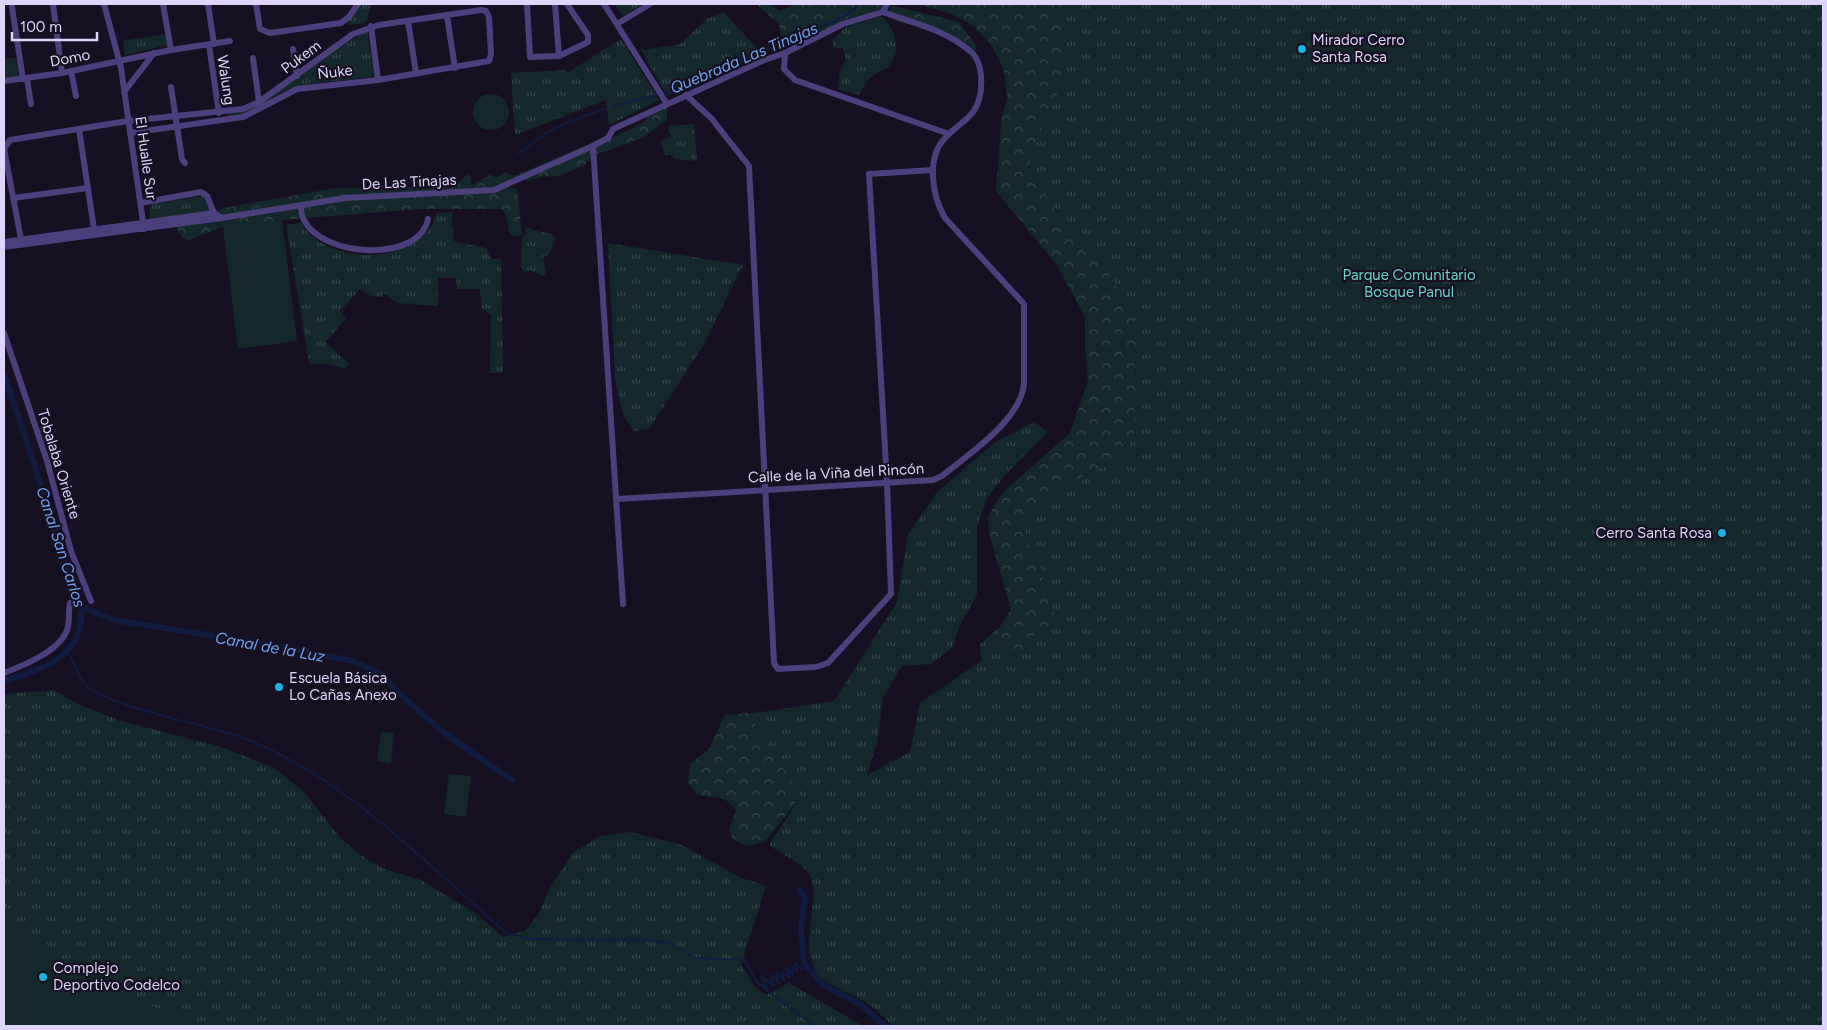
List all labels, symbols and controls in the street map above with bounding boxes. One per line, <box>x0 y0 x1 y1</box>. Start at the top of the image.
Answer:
scale bar <box>12 10 98 42</box>
text: 100 m <box>20 18 62 36</box>
water label: Quebrada Las Tinajas <box>667 18 821 98</box>
place label: Mirador Cerro Santa Rosa <box>1312 31 1405 66</box>
street label: Pukem <box>277 36 325 78</box>
marker: Mirador Cerro Santa Rosa <box>1296 43 1308 55</box>
street label: Domo <box>48 45 92 71</box>
street label: Walung <box>213 54 239 106</box>
street label: Ñuke <box>316 61 354 83</box>
street label: El Hualle Sur <box>131 115 161 201</box>
street label: De Las Tinajas <box>361 171 457 193</box>
park label: Parque Comunitario Bosque Panul <box>1342 266 1476 301</box>
street label: Tobalaba Oriente <box>34 407 84 521</box>
street label: Calle de la Viña del Rincón <box>747 459 925 487</box>
water label: Canal San Carlos <box>33 484 90 610</box>
place label: Cerro Santa Rosa <box>1596 524 1712 542</box>
marker: Cerro Santa Rosa <box>1716 527 1728 539</box>
water label: Canal de la Luz <box>214 628 326 666</box>
place label: Escuela Básica Lo Cañas Anexo <box>289 669 397 704</box>
marker: Escuela Básica Lo Cañas Anexo <box>273 681 285 693</box>
place label: Complejo Deportivo Codelco <box>53 959 180 994</box>
marker: Complejo Deportivo Codelco <box>37 971 49 983</box>

